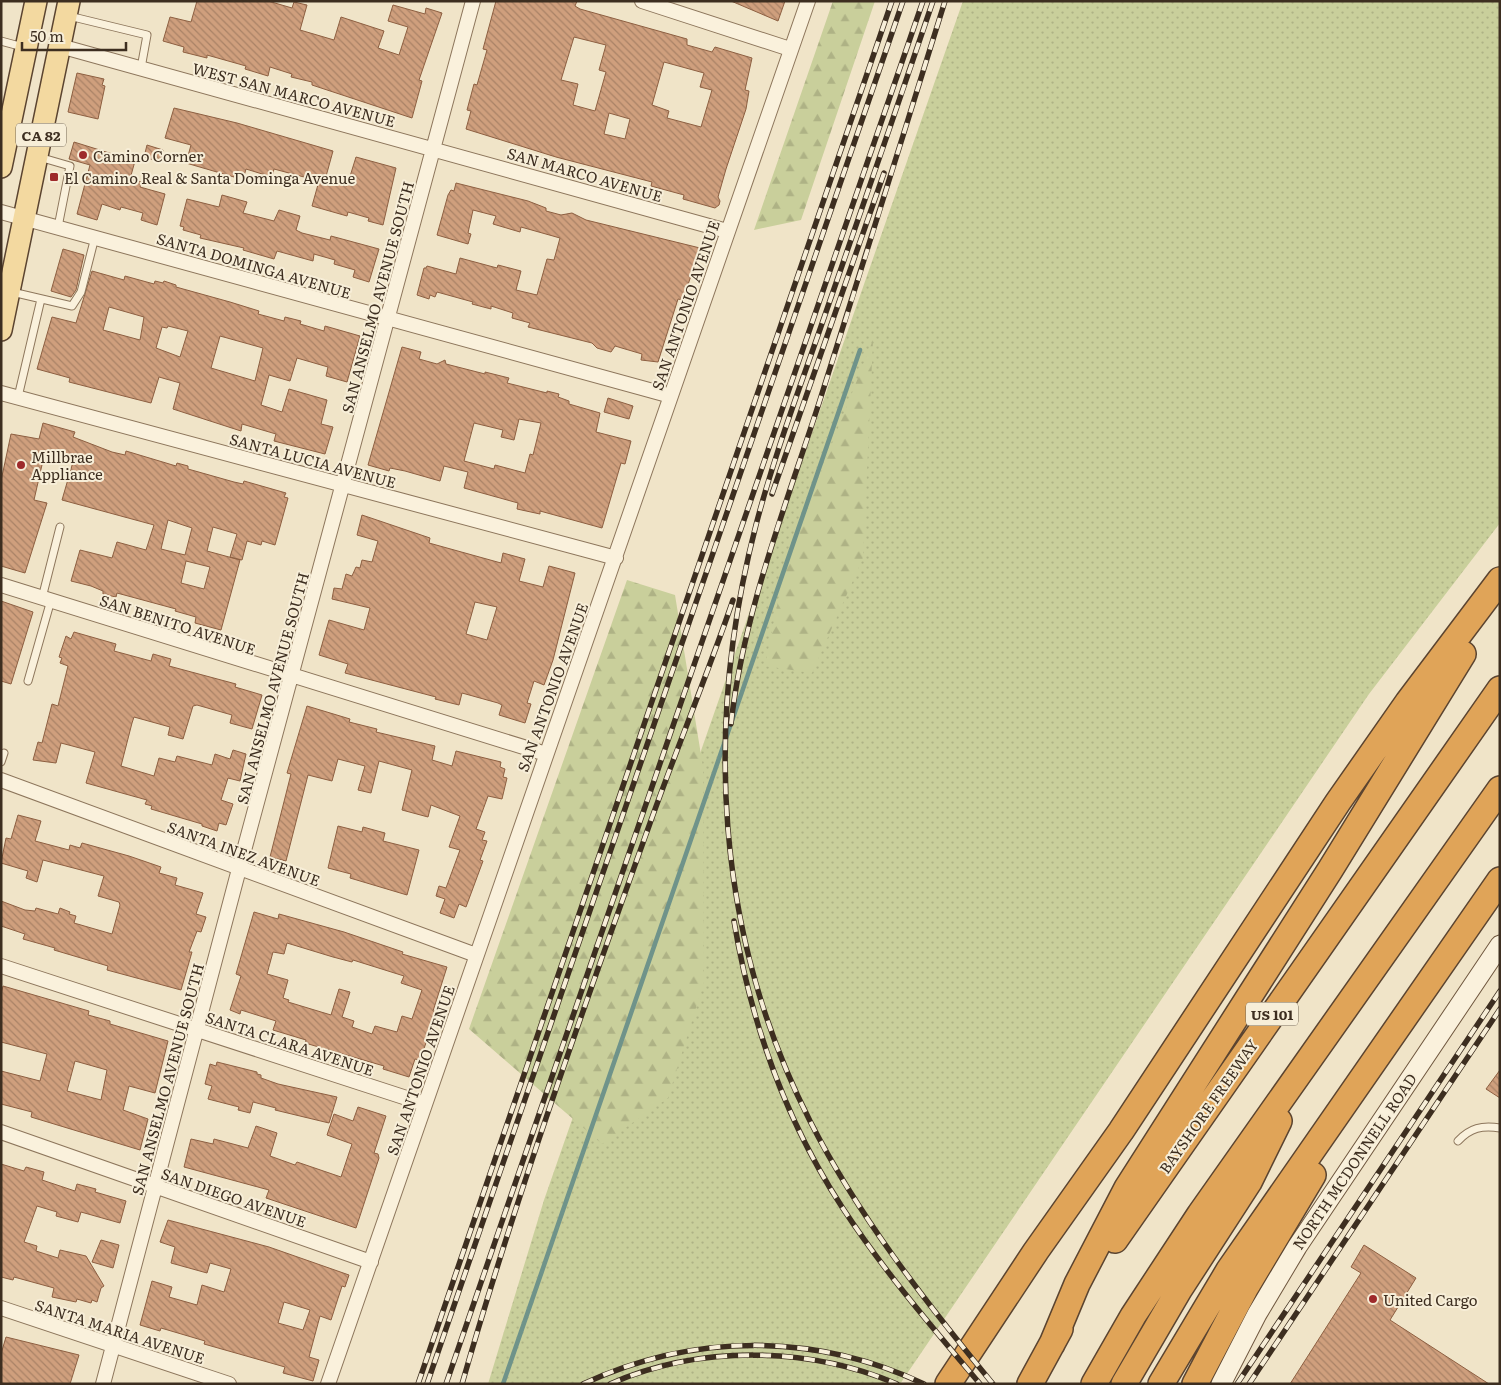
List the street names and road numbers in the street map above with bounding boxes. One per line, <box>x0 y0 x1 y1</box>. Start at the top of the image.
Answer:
street label: WEST SAN MARCO AVENUE <box>190 56 398 132</box>
road number: CA 82 <box>16 124 66 146</box>
street label: SAN MARCO AVENUE <box>505 141 665 207</box>
street label: SAN ANSELMO AVENUE SOUTH <box>335 178 419 416</box>
street label: SAN ANTONIO AVENUE <box>645 217 725 393</box>
street label: SANTA DOMINGA AVENUE <box>154 226 354 304</box>
street label: SANTA LUCIA AVENUE <box>227 427 399 493</box>
street label: SAN ANSELMO AVENUE SOUTH <box>230 569 314 807</box>
street label: SAN BENITO AVENUE <box>97 588 259 660</box>
street label: SAN ANTONIO AVENUE <box>511 599 593 775</box>
street label: SANTA INEZ AVENUE <box>164 815 324 891</box>
street label: SAN ANSELMO AVENUE SOUTH <box>125 960 209 1198</box>
street label: SAN ANTONIO AVENUE <box>380 982 460 1158</box>
road number: US 101 <box>1246 1002 1298 1026</box>
street label: SANTA CLARA AVENUE <box>203 1005 377 1081</box>
street label: BAYSHORE FREEWAY <box>1153 1034 1263 1178</box>
street label: NORTH MCDONNELL ROAD <box>1286 1068 1422 1254</box>
street label: SAN DIEGO AVENUE <box>158 1161 310 1233</box>
street label: SANTA MARIA AVENUE <box>32 1293 208 1369</box>

